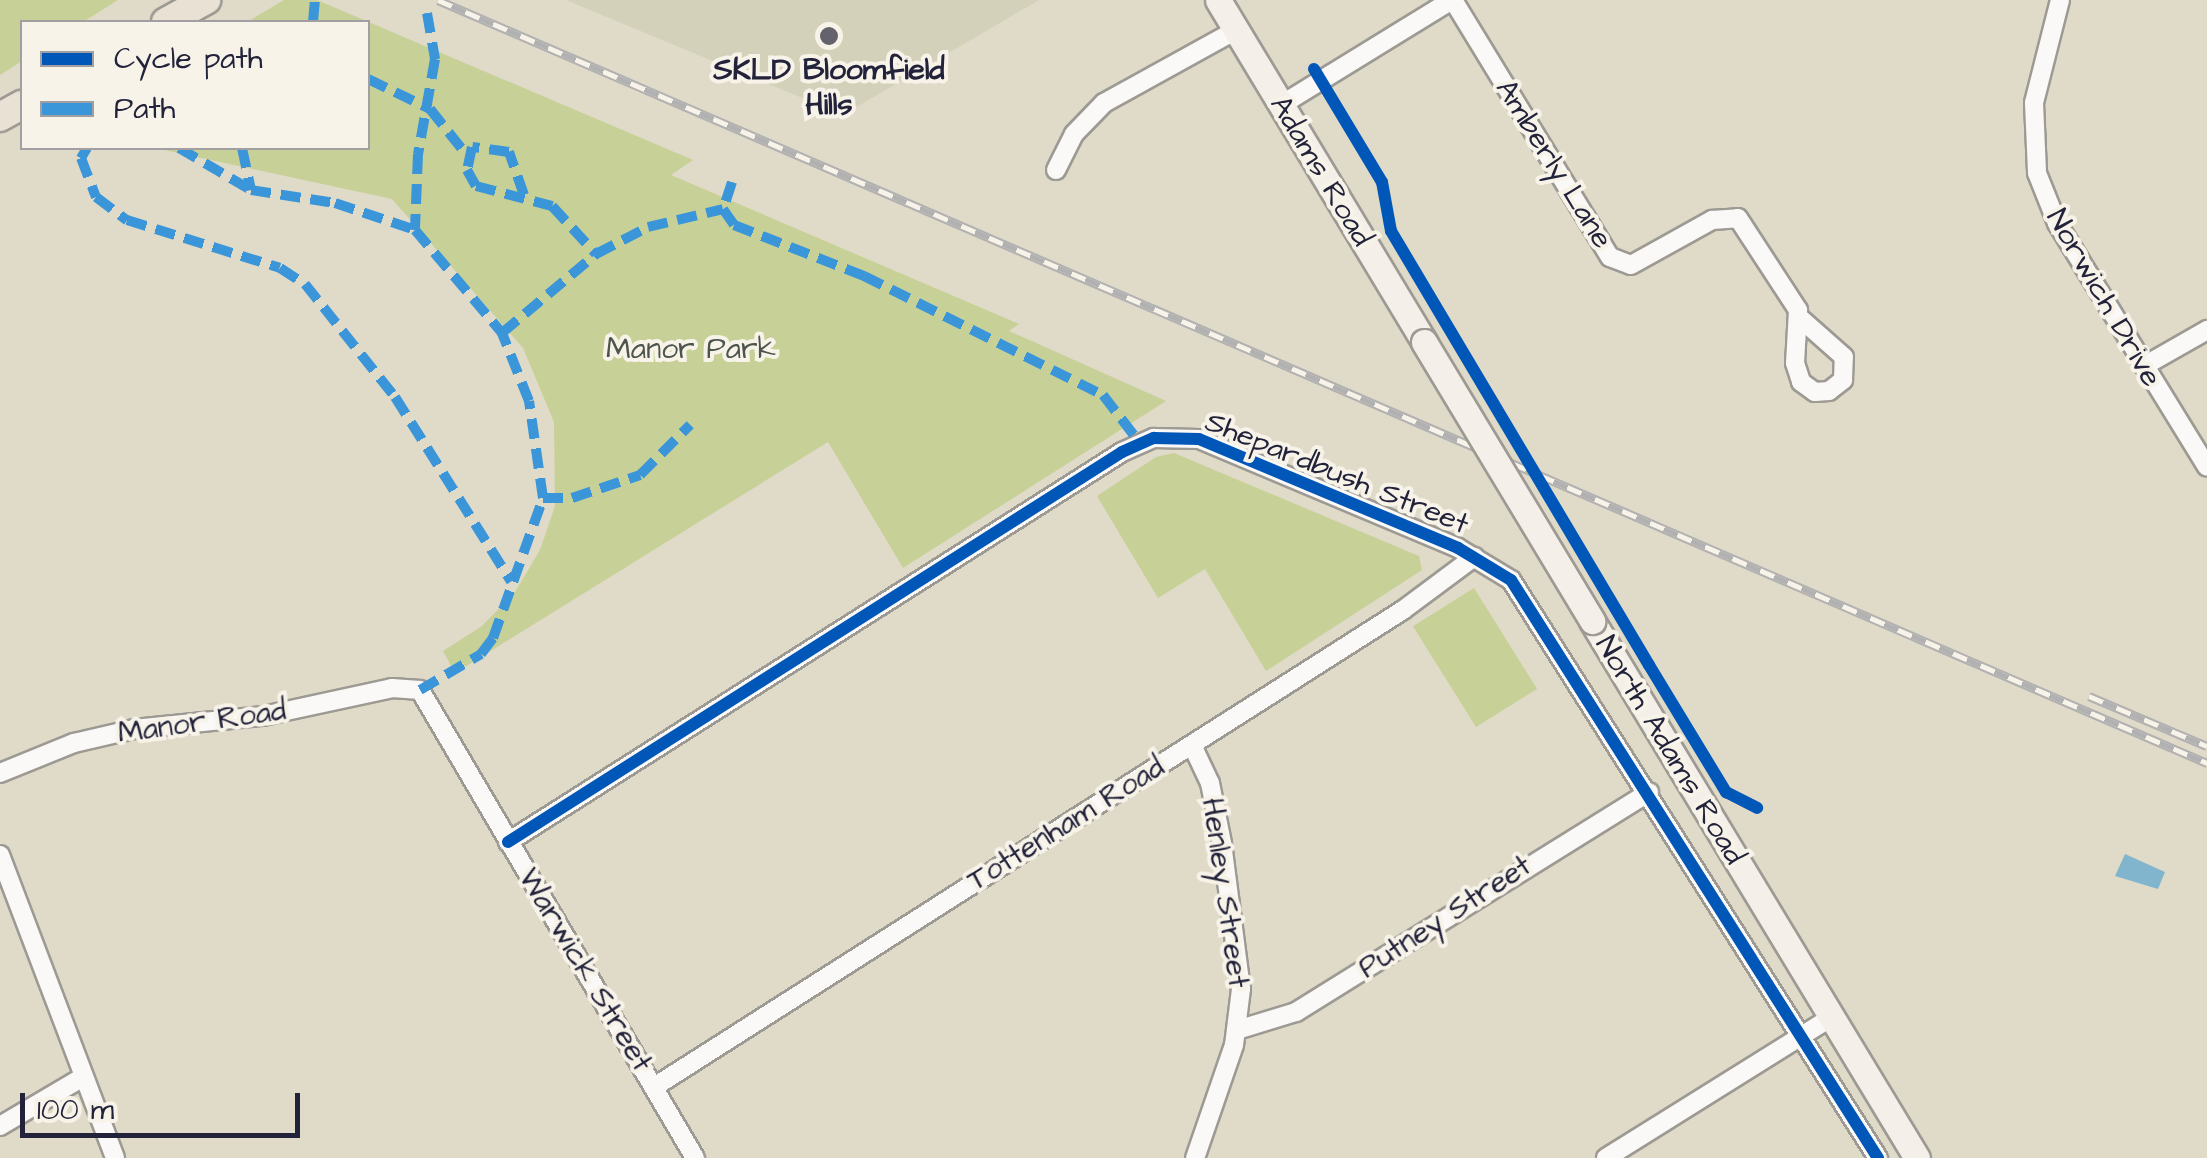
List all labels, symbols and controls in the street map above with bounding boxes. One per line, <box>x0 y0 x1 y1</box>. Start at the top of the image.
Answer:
legend <box>20 20 370 150</box>
marker: SKLD Bloomfield Hills <box>818 25 840 47</box>
text: Cycle path <box>114 38 263 80</box>
place label: SKLD Bloomfield Hills <box>713 52 945 122</box>
street label: Amberly Lane <box>1488 73 1620 255</box>
text: Path <box>114 88 175 130</box>
street label: Adams Road <box>1262 89 1380 253</box>
street label: Norwich Drive <box>2039 203 2169 393</box>
park label: Manor Park <box>606 331 776 367</box>
street label: Shepardbush Street <box>1200 404 1474 542</box>
street label: North Adams Road <box>1588 629 1752 871</box>
street label: Manor Road <box>116 692 288 752</box>
street label: Tottenham Road <box>961 749 1171 899</box>
street label: Henley Street <box>1194 796 1256 990</box>
street label: Putney Street <box>1352 848 1538 986</box>
street label: Warwick Street <box>510 862 660 1078</box>
scale bar <box>25 1073 305 1135</box>
text: 100 m <box>37 1089 114 1131</box>

